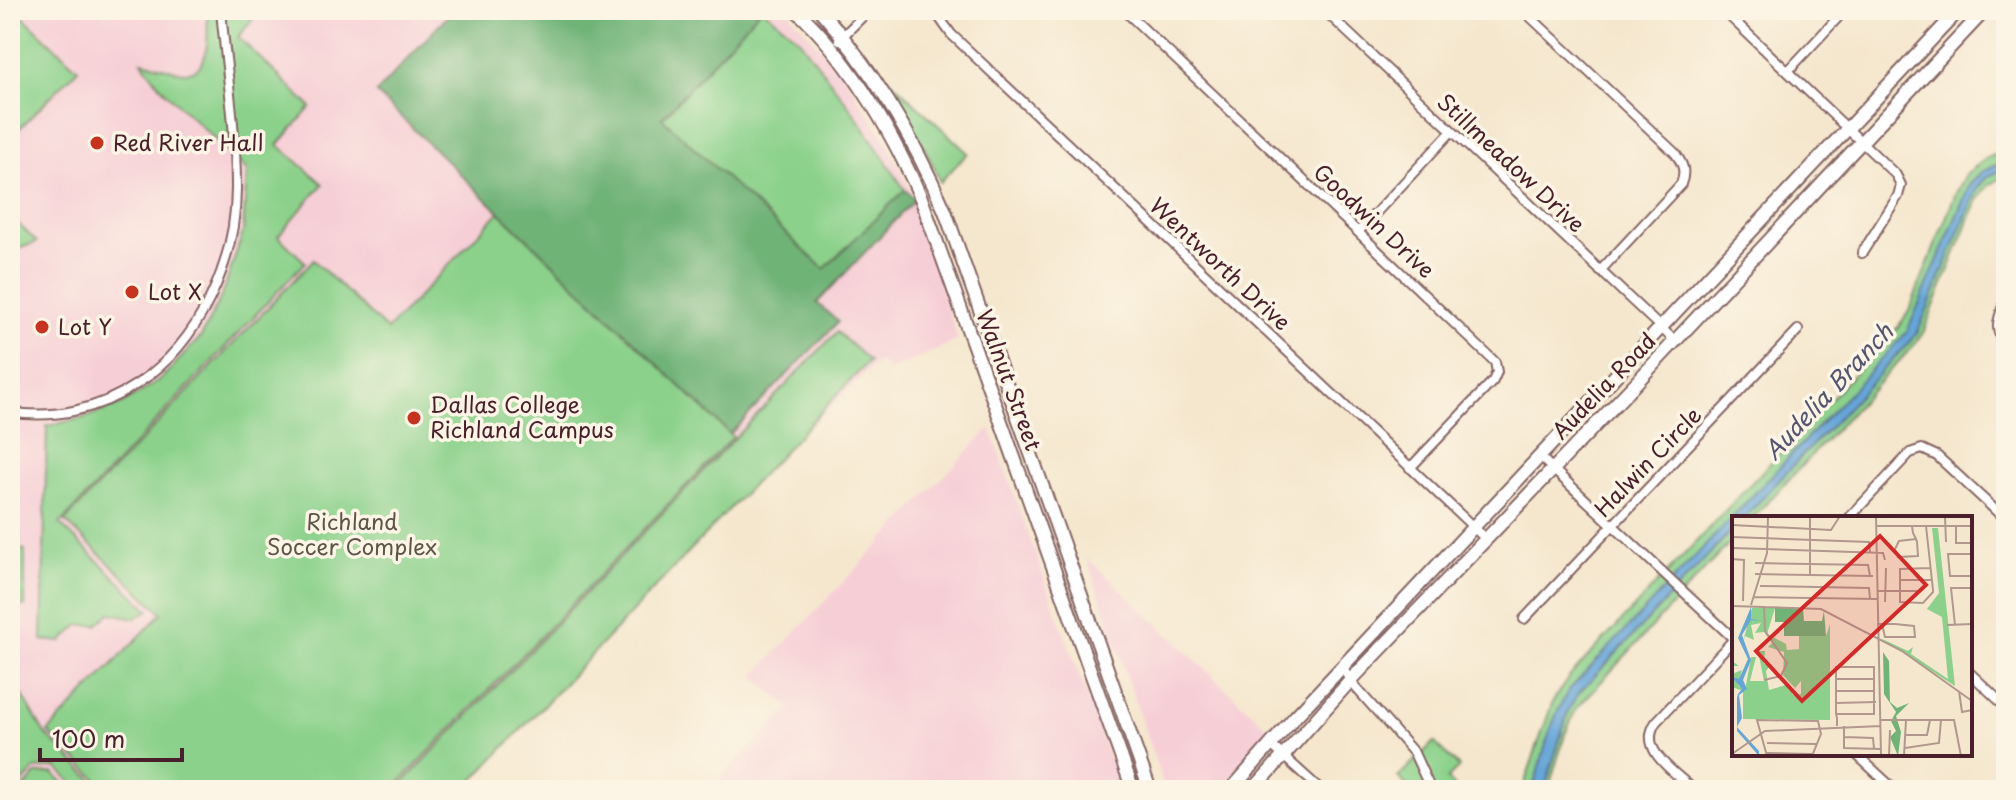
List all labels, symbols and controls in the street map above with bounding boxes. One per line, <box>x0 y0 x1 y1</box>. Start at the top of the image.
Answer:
street label: Stillmeadow Drive <box>1431 85 1593 239</box>
place label: Red River Hall <box>113 125 263 158</box>
marker: Red River Hall <box>88 134 106 152</box>
street label: Goodwin Drive <box>1307 155 1443 285</box>
street label: Wentworth Drive <box>1143 189 1299 337</box>
place label: Lot X <box>148 274 202 307</box>
marker: Lot X <box>123 283 141 301</box>
street label: Walnut Street <box>970 304 1051 455</box>
place label: Lot Y <box>58 309 112 342</box>
water label: Audelia Branch <box>1754 313 1901 467</box>
marker: Lot Y <box>33 318 51 336</box>
street label: Audelia Road <box>1543 324 1663 446</box>
place label: Dallas College Richland Campus <box>430 387 614 445</box>
street label: Halwin Circle <box>1586 398 1708 524</box>
marker: Dallas College Richland Campus <box>405 409 423 427</box>
park label: Richland Soccer Complex <box>267 504 437 562</box>
inset map <box>1732 516 1972 756</box>
scale bar <box>40 712 182 762</box>
text: 100 m <box>52 720 125 756</box>

